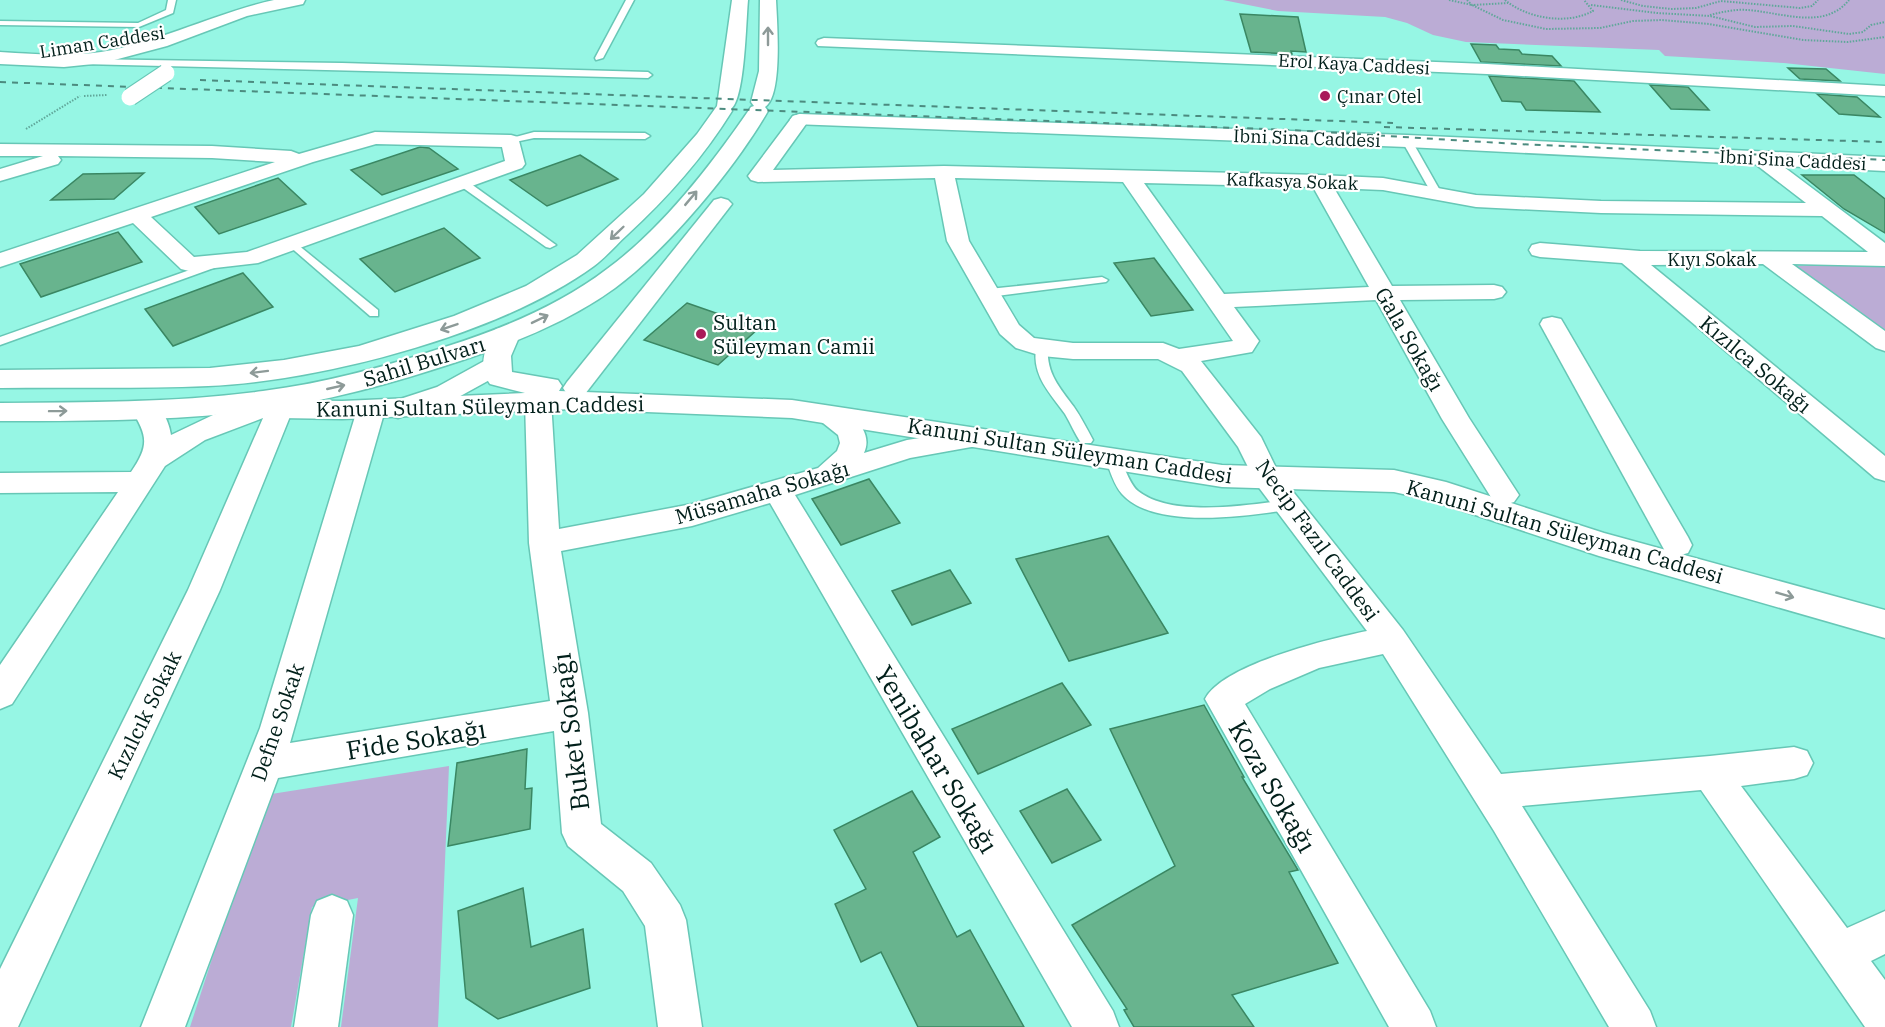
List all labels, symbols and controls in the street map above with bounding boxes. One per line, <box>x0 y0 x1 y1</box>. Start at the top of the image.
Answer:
street label: Liman Caddesi <box>38 21 167 63</box>
one-way arrow <box>762 26 774 46</box>
street label: Erol Kaya Caddesi <box>1277 49 1431 79</box>
place label: Çınar Otel <box>1337 85 1422 108</box>
marker: Çınar Otel <box>1318 89 1332 103</box>
street label: İbni Sina Caddesi <box>1233 124 1381 152</box>
street label: İbni Sina Caddesi <box>1719 145 1868 175</box>
street label: Kafkasya Sokak <box>1225 167 1359 195</box>
one-way arrow <box>684 191 698 206</box>
one-way arrow <box>610 225 625 240</box>
street label: Kıyı Sokak <box>1667 248 1757 271</box>
street label: Gala Sokağı <box>1369 282 1451 396</box>
place label: Sultan Süleyman Camii <box>713 308 875 360</box>
street label: Kızılca Sokağı <box>1694 309 1818 419</box>
one-way arrow <box>531 313 549 325</box>
one-way arrow <box>439 322 458 333</box>
marker: Sultan Süleyman Camii <box>694 327 708 341</box>
street label: Sahil Bulvarı <box>360 329 488 393</box>
one-way arrow <box>250 367 270 378</box>
one-way arrow <box>326 381 345 392</box>
street label: Kanuni Sultan Süleyman Caddesi <box>316 389 644 423</box>
one-way arrow <box>48 406 68 417</box>
street label: Kanuni Sultan Süleyman Caddesi <box>906 410 1234 490</box>
street label: Müsamaha Sokağı <box>672 454 852 530</box>
street label: Necip Fazıl Caddesi <box>1250 454 1386 626</box>
street label: Kanuni Sultan Süleyman Caddesi <box>1403 472 1727 590</box>
one-way arrow <box>1775 590 1794 601</box>
street label: Kızılcık Sokak <box>101 645 188 784</box>
street label: Buket Sokağı <box>543 651 597 813</box>
street label: Defne Sokak <box>244 659 310 785</box>
street label: Yenibahar Sokağı <box>868 659 1006 859</box>
street label: Fide Sokağı <box>344 711 488 767</box>
street label: Koza Sokağı <box>1221 714 1325 858</box>

